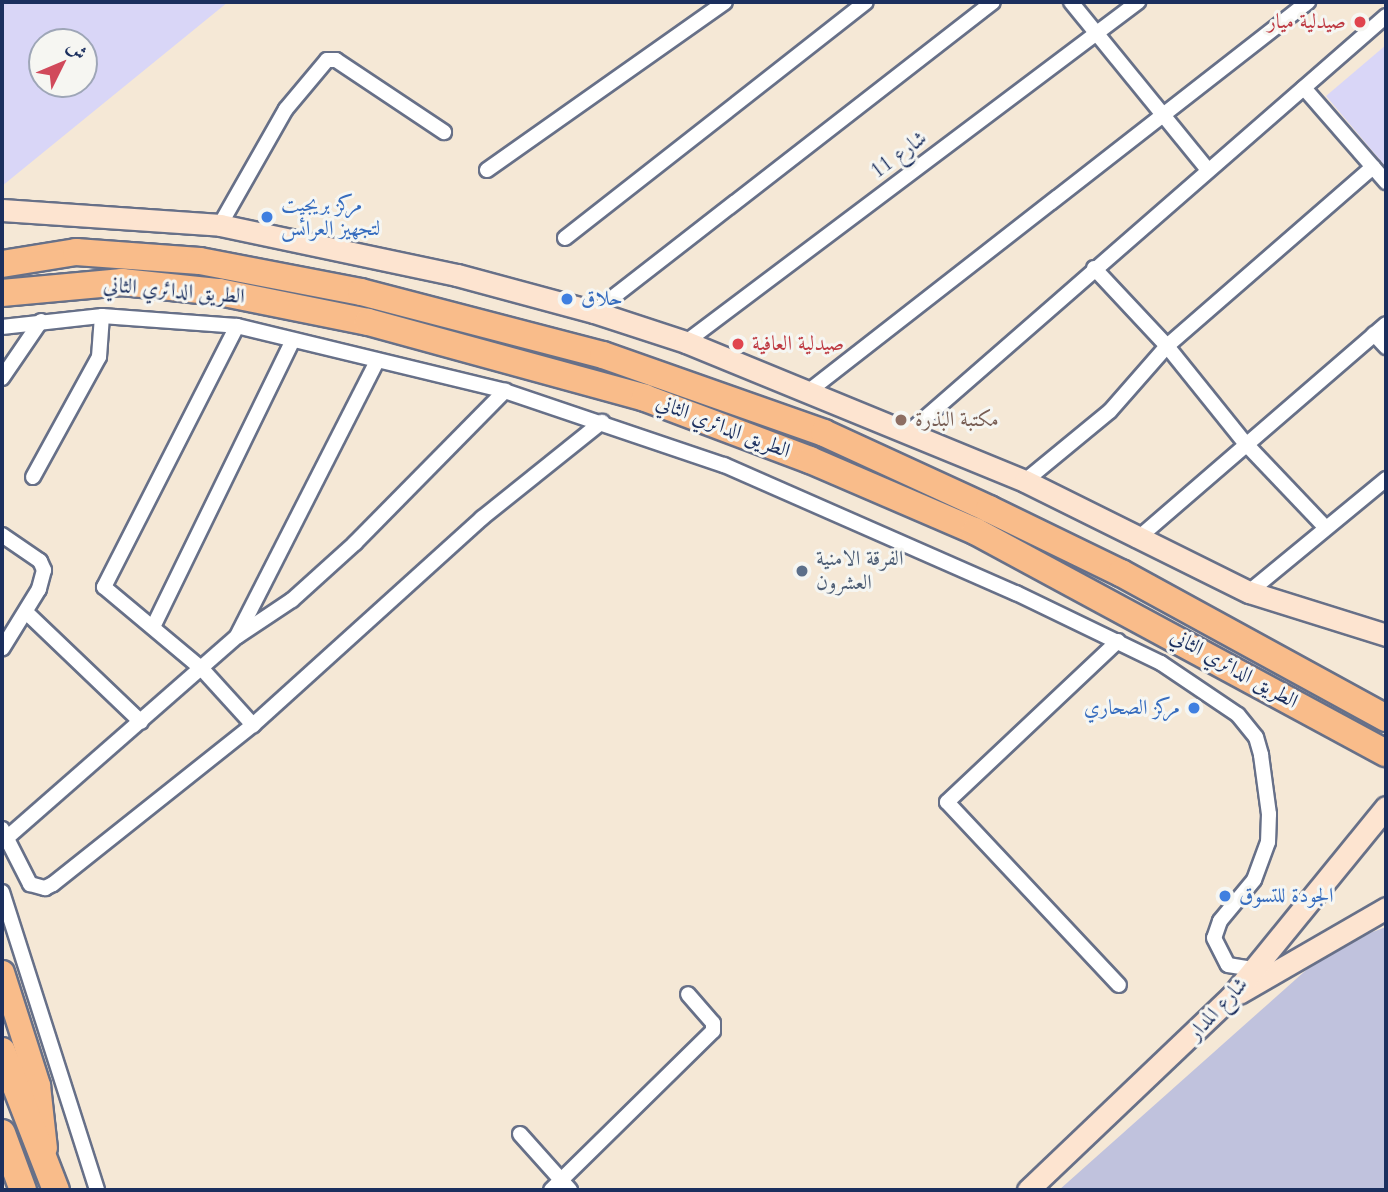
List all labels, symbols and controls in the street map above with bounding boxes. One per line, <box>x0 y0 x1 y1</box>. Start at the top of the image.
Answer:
place label: صيدلية ميار <box>1267 9 1346 35</box>
marker: صيدلية ميار <box>1352 14 1368 30</box>
north arrow <box>28 28 98 98</box>
text: ش <box>61 34 93 66</box>
street label: شارع 11 <box>866 126 932 184</box>
place label: مركز بريجيت لتجهيز العرائس <box>281 192 380 242</box>
marker: مركز بريجيت لتجهيز العرائس <box>259 209 275 225</box>
street label: الطريق الدائري الثاني <box>102 272 246 310</box>
place label: حلاق <box>581 286 623 312</box>
marker: حلاق <box>559 291 575 307</box>
place label: صيدلية العافية <box>752 331 844 357</box>
marker: صيدلية العافية <box>730 336 746 352</box>
street label: الطريق الدائري الثاني <box>652 390 794 464</box>
place label: مكتبة البذرة <box>915 407 999 433</box>
marker: مكتبة البذرة <box>893 412 909 428</box>
place label: الفرقة الامنية العشرون <box>816 546 904 596</box>
marker: الفرقة الامنية العشرون <box>794 563 810 579</box>
street label: الطريق الدائري الثاني <box>1166 624 1302 714</box>
place label: مركز الصحاري <box>1084 695 1180 721</box>
marker: مركز الصحاري <box>1186 700 1202 716</box>
place label: الجودة للتسوق <box>1239 883 1334 909</box>
marker: الجودة للتسوق <box>1217 888 1233 904</box>
street label: شارع المدار <box>1183 972 1253 1046</box>

